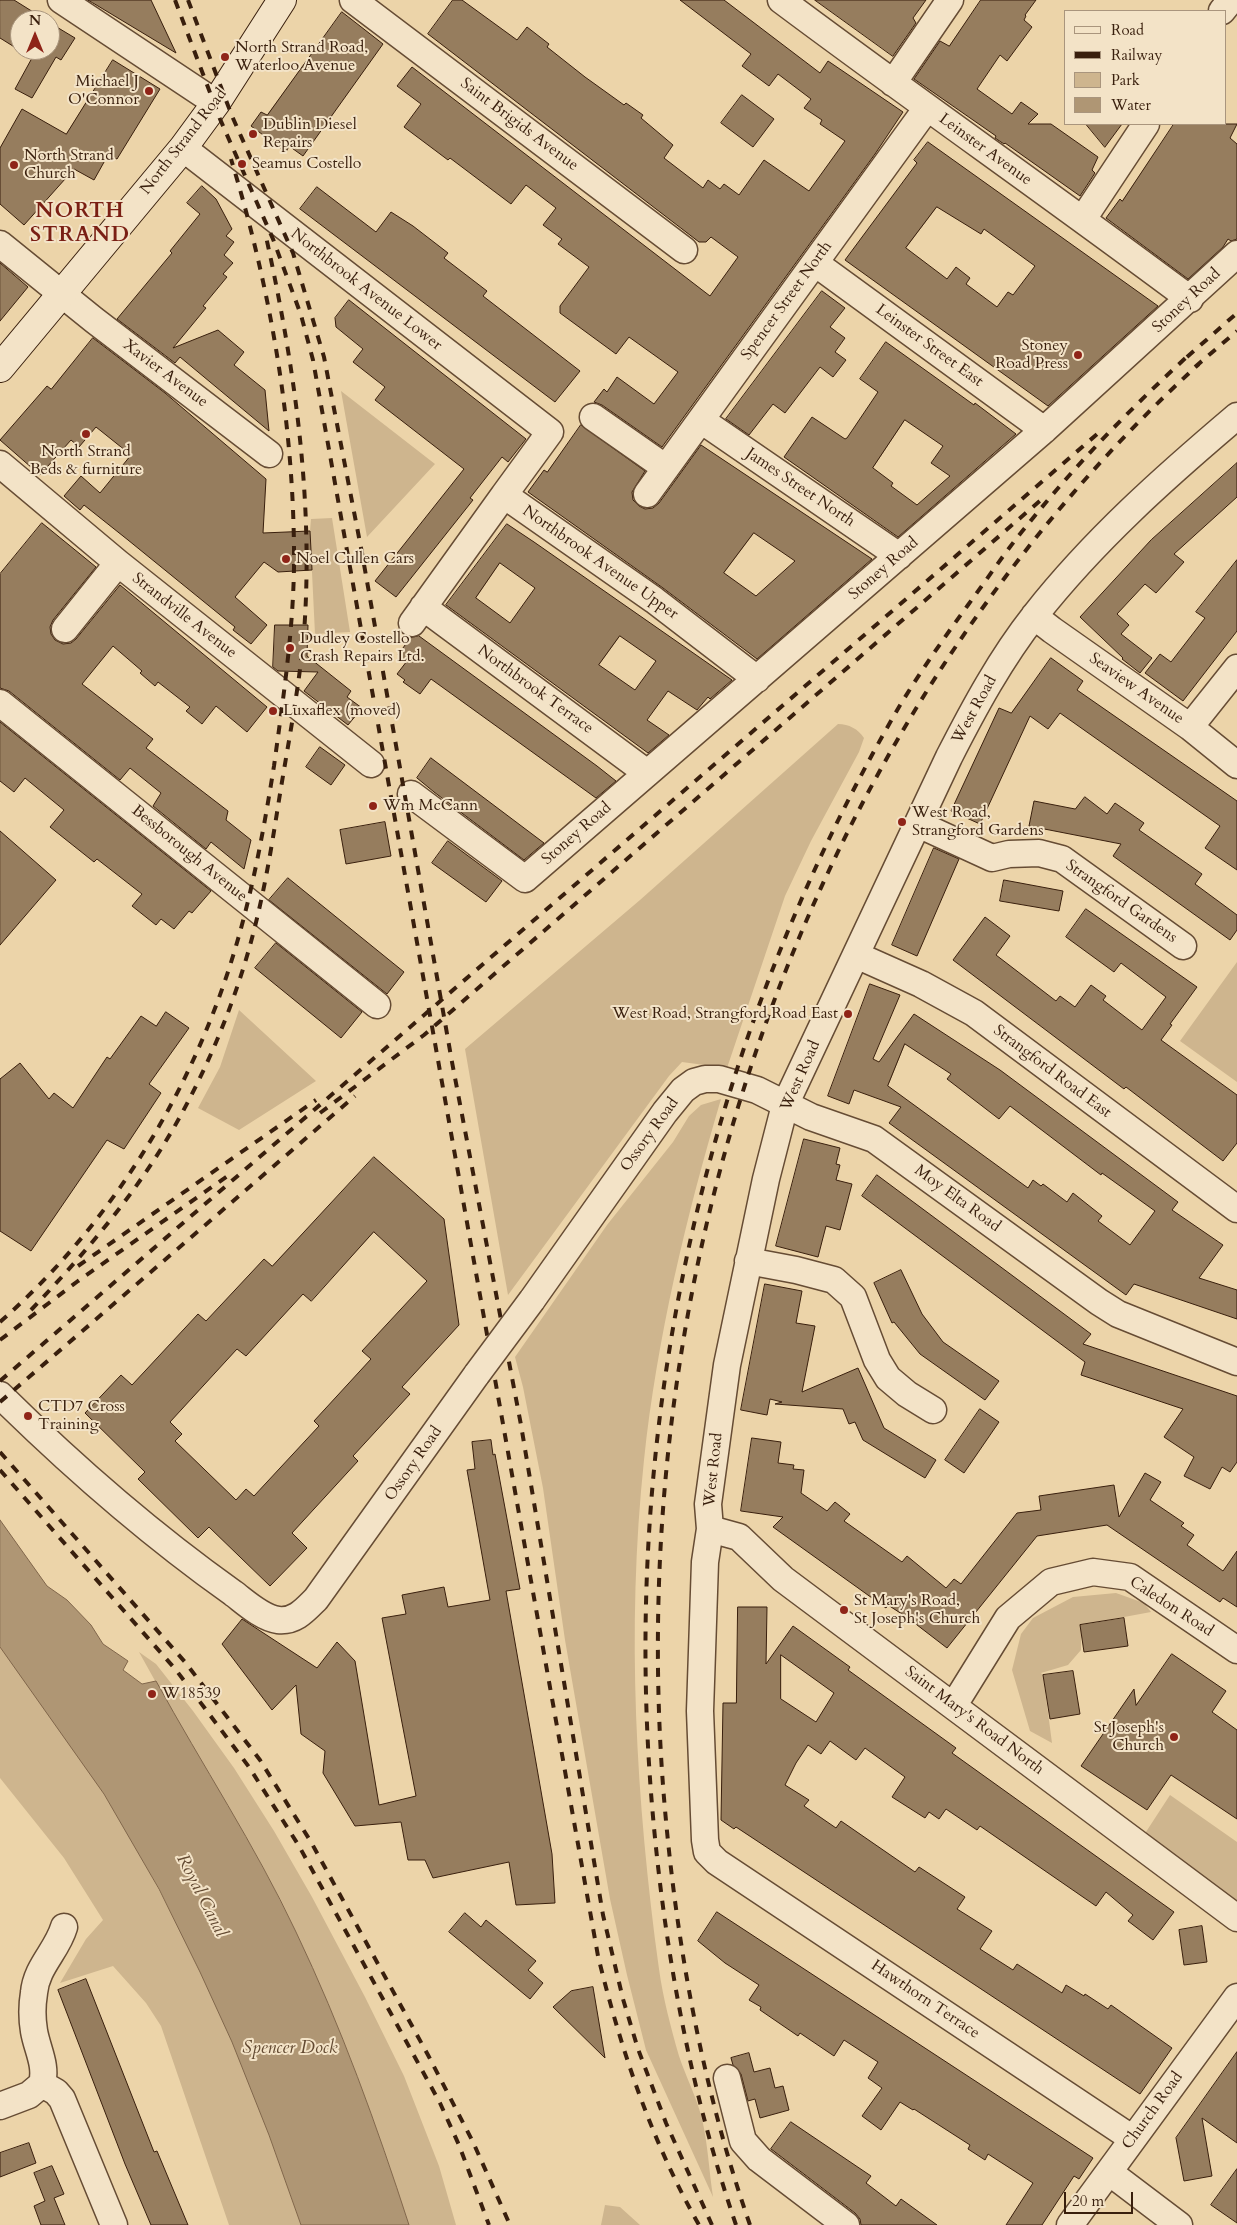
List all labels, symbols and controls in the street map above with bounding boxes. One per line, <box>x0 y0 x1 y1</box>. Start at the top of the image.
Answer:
north arrow <box>10 10 60 60</box>
legend <box>1064 10 1227 125</box>
text: N <box>29 11 41 30</box>
text: Road <box>1111 20 1144 40</box>
place label: North Strand Road, Waterloo Avenue <box>235 38 368 76</box>
text: Railway <box>1111 45 1162 65</box>
marker: North Strand Road, Waterloo Avenue <box>219 51 231 63</box>
text: Park <box>1111 70 1140 90</box>
place label: Michael J O'Connor <box>68 72 139 110</box>
street label: Saint Brigids Avenue <box>456 74 582 176</box>
street label: North Strand Road <box>137 85 231 199</box>
marker: Michael J O'Connor <box>143 85 155 97</box>
text: Water <box>1111 95 1151 115</box>
street label: Leinster Avenue <box>935 110 1035 190</box>
place label: Dublin Diesel Repairs <box>263 115 357 153</box>
marker: Dublin Diesel Repairs <box>247 128 259 140</box>
place label: North Strand Church <box>24 146 114 184</box>
place label: Seamus Costello <box>252 154 362 174</box>
marker: Seamus Costello <box>236 158 248 170</box>
marker: North Strand Church <box>8 159 20 171</box>
district label: NORTH STRAND <box>29 199 131 249</box>
street label: Northbrook Avenue Lower <box>286 225 446 355</box>
street label: Spencer Street North <box>737 238 837 364</box>
street label: Stoney Road <box>1149 265 1225 337</box>
street label: Leinster Street East <box>871 301 987 391</box>
street label: Xavier Avenue <box>119 336 211 412</box>
place label: Stoney Road Press <box>995 336 1068 374</box>
marker: Stoney Road Press <box>1072 349 1084 361</box>
marker: North Strand Beds & furniture <box>80 428 92 440</box>
place label: North Strand Beds & furniture <box>30 442 142 480</box>
street label: James Street North <box>742 444 858 532</box>
street label: Northbrook Avenue Upper <box>518 502 682 624</box>
street label: Stoney Road <box>845 534 923 604</box>
place label: Noel Cullen Cars <box>296 549 414 569</box>
marker: Noel Cullen Cars <box>280 553 292 565</box>
street label: Strandville Avenue <box>128 569 240 663</box>
place label: Dudley Costello Crash Repairs Ltd. <box>300 629 424 667</box>
street label: Northbrook Terrace <box>473 641 597 739</box>
marker: Dudley Costello Crash Repairs Ltd. <box>284 642 296 654</box>
street label: Seaview Avenue <box>1085 649 1187 729</box>
street label: West Road <box>948 673 1002 747</box>
place label: Luxaflex (moved) <box>283 701 401 721</box>
marker: Luxaflex (moved) <box>267 705 279 717</box>
place label: Wm McCann <box>383 796 478 816</box>
street label: Stoney Road <box>538 799 616 869</box>
marker: Wm McCann <box>367 800 379 812</box>
street label: Bessborough Avenue <box>127 801 251 907</box>
place label: West Road, Strangford Gardens <box>912 803 1044 841</box>
marker: West Road, Strangford Gardens <box>896 816 908 828</box>
street label: Strangford Gardens <box>1062 856 1180 948</box>
place label: West Road, Strangford Road East <box>612 1004 838 1024</box>
marker: West Road, Strangford Road East <box>842 1008 854 1020</box>
street label: Strangford Road East <box>989 1021 1115 1123</box>
street label: West Road <box>777 1038 825 1114</box>
street label: Ossory Road <box>617 1094 683 1176</box>
street label: Moy Elta Road <box>910 1161 1004 1237</box>
place label: CTD7 Cross Training <box>38 1397 125 1435</box>
marker: CTD7 Cross Training <box>22 1410 34 1422</box>
street label: Ossory Road <box>381 1423 447 1505</box>
street label: West Road <box>701 1432 727 1508</box>
street label: Caledon Road <box>1125 1573 1217 1641</box>
place label: St Mary's Road, St Joseph's Church <box>854 1591 980 1629</box>
marker: St Mary's Road, St Joseph's Church <box>838 1604 850 1616</box>
street label: Saint Mary's Road North <box>901 1663 1047 1779</box>
place label: W18539 <box>162 1684 221 1704</box>
marker: W18539 <box>146 1688 158 1700</box>
place label: St Joseph's Church <box>1094 1718 1164 1756</box>
marker: St Joseph's Church <box>1168 1731 1180 1743</box>
water label: Royal Canal <box>171 1851 231 1941</box>
street label: Hawthorn Terrace <box>867 1957 983 2043</box>
water label: Spencer Dock <box>242 2038 338 2060</box>
street label: Church Road <box>1118 2068 1188 2154</box>
scale bar <box>1067 2182 1136 2214</box>
text: 20 m <box>1072 2191 1104 2211</box>

